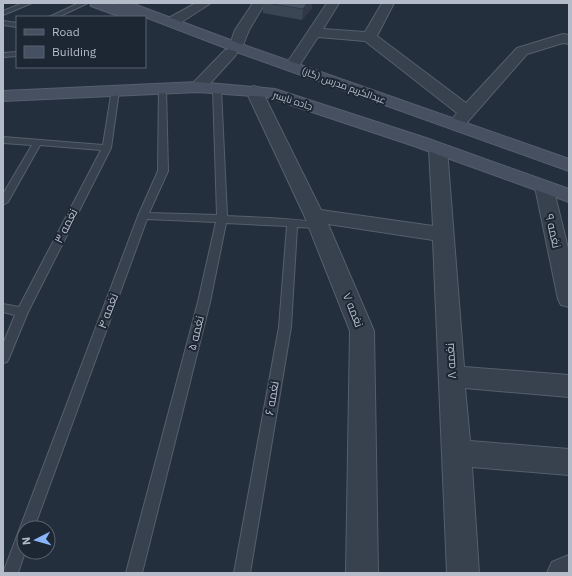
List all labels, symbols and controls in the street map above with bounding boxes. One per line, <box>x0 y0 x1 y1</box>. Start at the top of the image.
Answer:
legend <box>16 16 146 68</box>
text: Road <box>52 24 80 39</box>
text: Building <box>52 44 97 59</box>
street label: عبدالکریم مدرس (گاز) <box>300 64 388 108</box>
street label: جاده نایسر <box>270 88 314 113</box>
street label: نغمه ۳ <box>51 206 81 246</box>
street label: نغمه ۹ <box>542 212 565 250</box>
street label: نغمه ۷ <box>340 290 367 329</box>
street label: نغمه ۴ <box>94 291 121 331</box>
street label: نغمه ۵ <box>184 314 207 352</box>
street label: نغمه ۸ <box>442 342 459 380</box>
street label: نغمه ۶ <box>261 380 282 416</box>
north arrow <box>16 520 56 560</box>
text: N <box>19 536 33 546</box>

